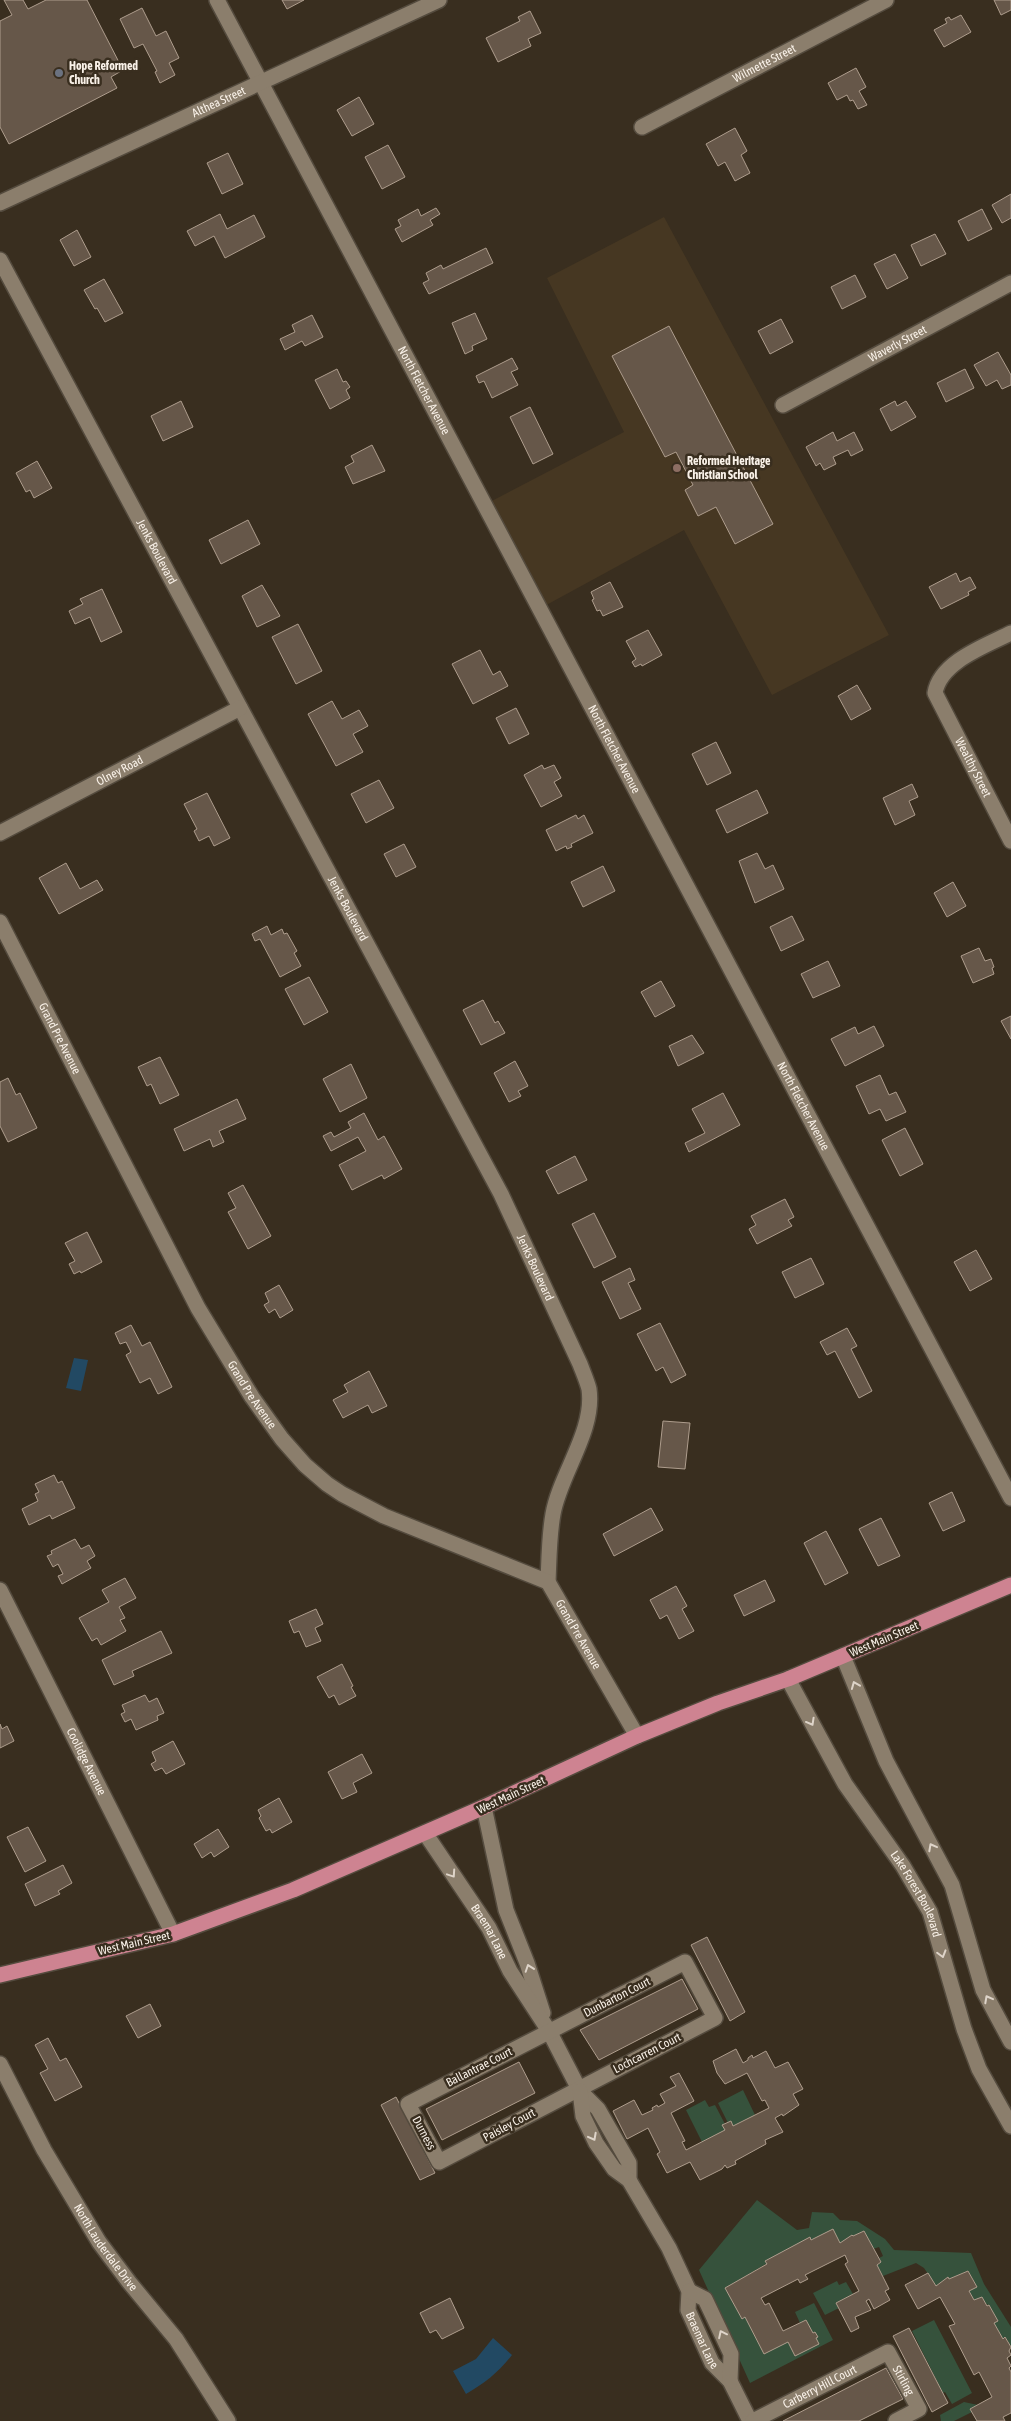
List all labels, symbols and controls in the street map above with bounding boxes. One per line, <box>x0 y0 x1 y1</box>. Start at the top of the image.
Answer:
street label: Wilmette Street <box>731 41 799 85</box>
place label: Hope Reformed Church <box>69 59 138 87</box>
marker: Hope Reformed Church <box>53 67 65 79</box>
street label: Althea Street <box>190 83 248 120</box>
street label: Waverly Street <box>866 322 930 365</box>
street label: North Fletcher Avenue <box>395 344 453 437</box>
place label: Reformed Heritage Christian School <box>687 454 771 482</box>
marker: Reformed Heritage Christian School <box>671 462 683 474</box>
street label: Jenks Boulevard <box>133 517 180 587</box>
street label: North Fletcher Avenue <box>585 703 643 796</box>
street label: Wealthy Street <box>952 735 994 800</box>
street label: Olney Road <box>94 753 146 789</box>
street label: Jenks Boulevard <box>325 874 371 943</box>
street label: Grand Pre Avenue <box>36 1001 84 1077</box>
street label: North Fletcher Avenue <box>774 1060 832 1153</box>
street label: Jenks Boulevard <box>514 1232 557 1303</box>
street label: Grand Pre Avenue <box>225 1358 279 1431</box>
street label: Grand Pre Avenue <box>553 1597 604 1672</box>
street label: West Main Street <box>848 1618 921 1660</box>
one-way arrow <box>851 1681 861 1690</box>
one-way arrow <box>805 1717 815 1726</box>
street label: Coolidge Avenue <box>63 1725 109 1798</box>
street label: West Main Street <box>475 1773 548 1817</box>
one-way arrow <box>928 1844 938 1853</box>
street label: Lake Forest Boulevard <box>887 1848 944 1939</box>
one-way arrow <box>446 1868 455 1877</box>
street label: Braemar Lane <box>468 1902 510 1962</box>
street label: West Main Street <box>97 1928 172 1958</box>
one-way arrow <box>937 1949 947 1957</box>
one-way arrow <box>525 1964 535 1973</box>
street label: Dunbarton Court <box>581 1974 653 2020</box>
one-way arrow <box>984 1995 994 2004</box>
street label: Lochcarren Court <box>611 2030 684 2076</box>
street label: Ballantrae Court <box>444 2044 515 2090</box>
street label: Paisley Court <box>481 2105 538 2145</box>
street label: Durness <box>409 2114 439 2152</box>
one-way arrow <box>587 2131 597 2140</box>
street label: North Lauderdale Drive <box>71 2201 140 2294</box>
street label: Braemar Lane <box>683 2310 721 2372</box>
one-way arrow <box>718 2331 728 2340</box>
street label: Carberry Hill Court <box>781 2362 859 2412</box>
street label: Stirling <box>890 2363 918 2398</box>

